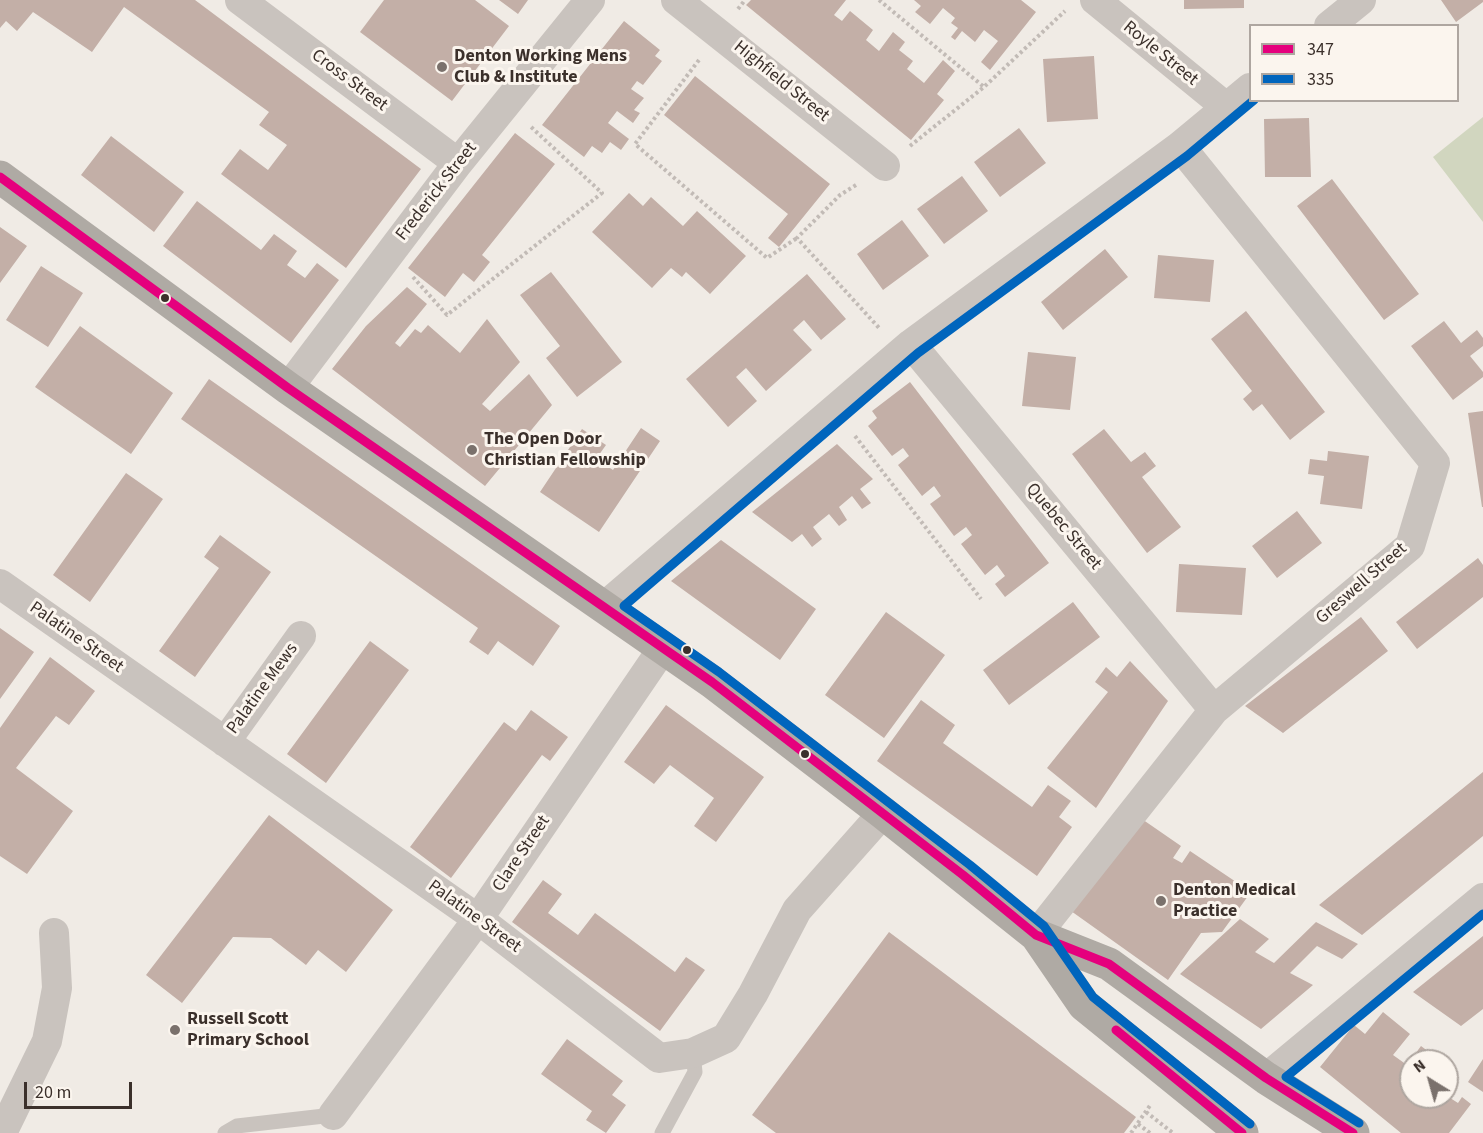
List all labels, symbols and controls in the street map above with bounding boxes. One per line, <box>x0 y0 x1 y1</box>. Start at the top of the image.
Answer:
street label: Royle Street <box>1118 17 1202 91</box>
legend <box>1249 24 1459 102</box>
street label: Highfield Street <box>729 37 833 127</box>
text: 347 <box>1307 37 1334 62</box>
street label: Cross Street <box>307 45 391 117</box>
place label: Denton Working Mens Club & Institute <box>454 46 627 88</box>
marker: Denton Working Mens Club & Institute <box>435 60 449 74</box>
text: 335 <box>1307 67 1334 92</box>
street label: Frederick Street <box>392 138 482 246</box>
unlabelled marker <box>159 292 171 304</box>
place label: The Open Door Christian Fellowship <box>484 429 646 472</box>
marker: The Open Door Christian Fellowship <box>465 443 479 457</box>
street label: Quebec Street <box>1021 479 1105 575</box>
street label: Greswell Street <box>1312 539 1412 629</box>
street label: Palatine Street <box>25 598 127 678</box>
street label: Palatine Mews <box>223 639 303 739</box>
unlabelled marker <box>681 644 693 656</box>
unlabelled marker <box>799 748 811 760</box>
street label: Clare Street <box>489 812 555 896</box>
street label: Palatine Street <box>423 876 525 958</box>
place label: Denton Medical Practice <box>1173 880 1296 922</box>
marker: Denton Medical Practice <box>1154 894 1168 908</box>
place label: Russell Scott Primary School <box>187 1009 309 1052</box>
marker: Russell Scott Primary School <box>168 1023 182 1037</box>
north arrow <box>1399 1049 1459 1109</box>
text: N <box>1408 1054 1430 1078</box>
scale bar <box>27 1070 135 1108</box>
text: 20 m <box>35 1080 71 1105</box>

